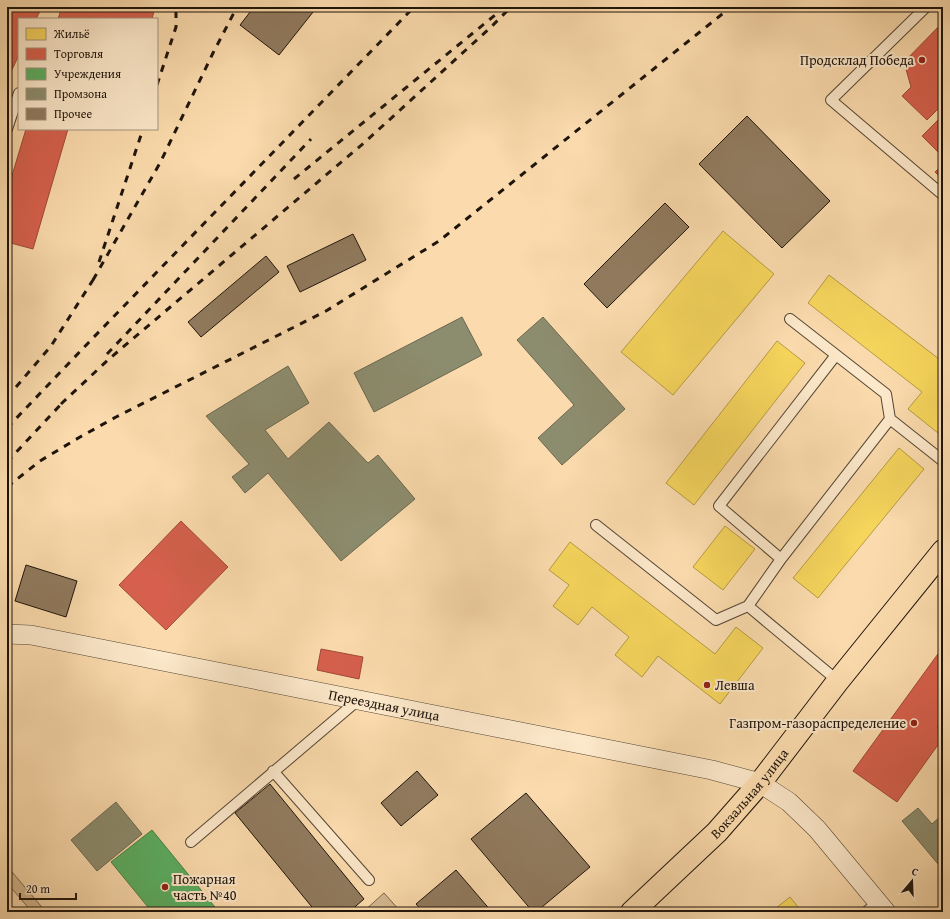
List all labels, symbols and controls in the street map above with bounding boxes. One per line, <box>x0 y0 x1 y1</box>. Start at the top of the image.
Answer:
legend <box>18 18 158 130</box>
text: Жильё <box>53 25 90 42</box>
text: Торговля <box>54 45 103 62</box>
place label: Продсклад Победа <box>800 50 914 70</box>
marker: Продсклад Победа <box>917 55 927 65</box>
text: Учреждения <box>54 65 121 82</box>
text: Промзона <box>54 85 107 102</box>
text: Прочее <box>54 105 92 122</box>
place label: Левша <box>715 675 755 695</box>
marker: Левша <box>702 680 712 690</box>
street label: Переездная улица <box>327 684 442 726</box>
place label: Газпром-газораспределение <box>729 713 906 733</box>
marker: Газпром-газораспределение <box>909 718 919 728</box>
street label: Вокзальная улица <box>706 744 793 843</box>
north arrow <box>892 861 932 901</box>
text: С <box>910 863 921 880</box>
place label: Пожарная часть №40 <box>173 869 237 905</box>
scale bar <box>20 875 76 901</box>
text: 20 m <box>26 880 50 897</box>
marker: Пожарная часть №40 <box>160 882 170 892</box>

